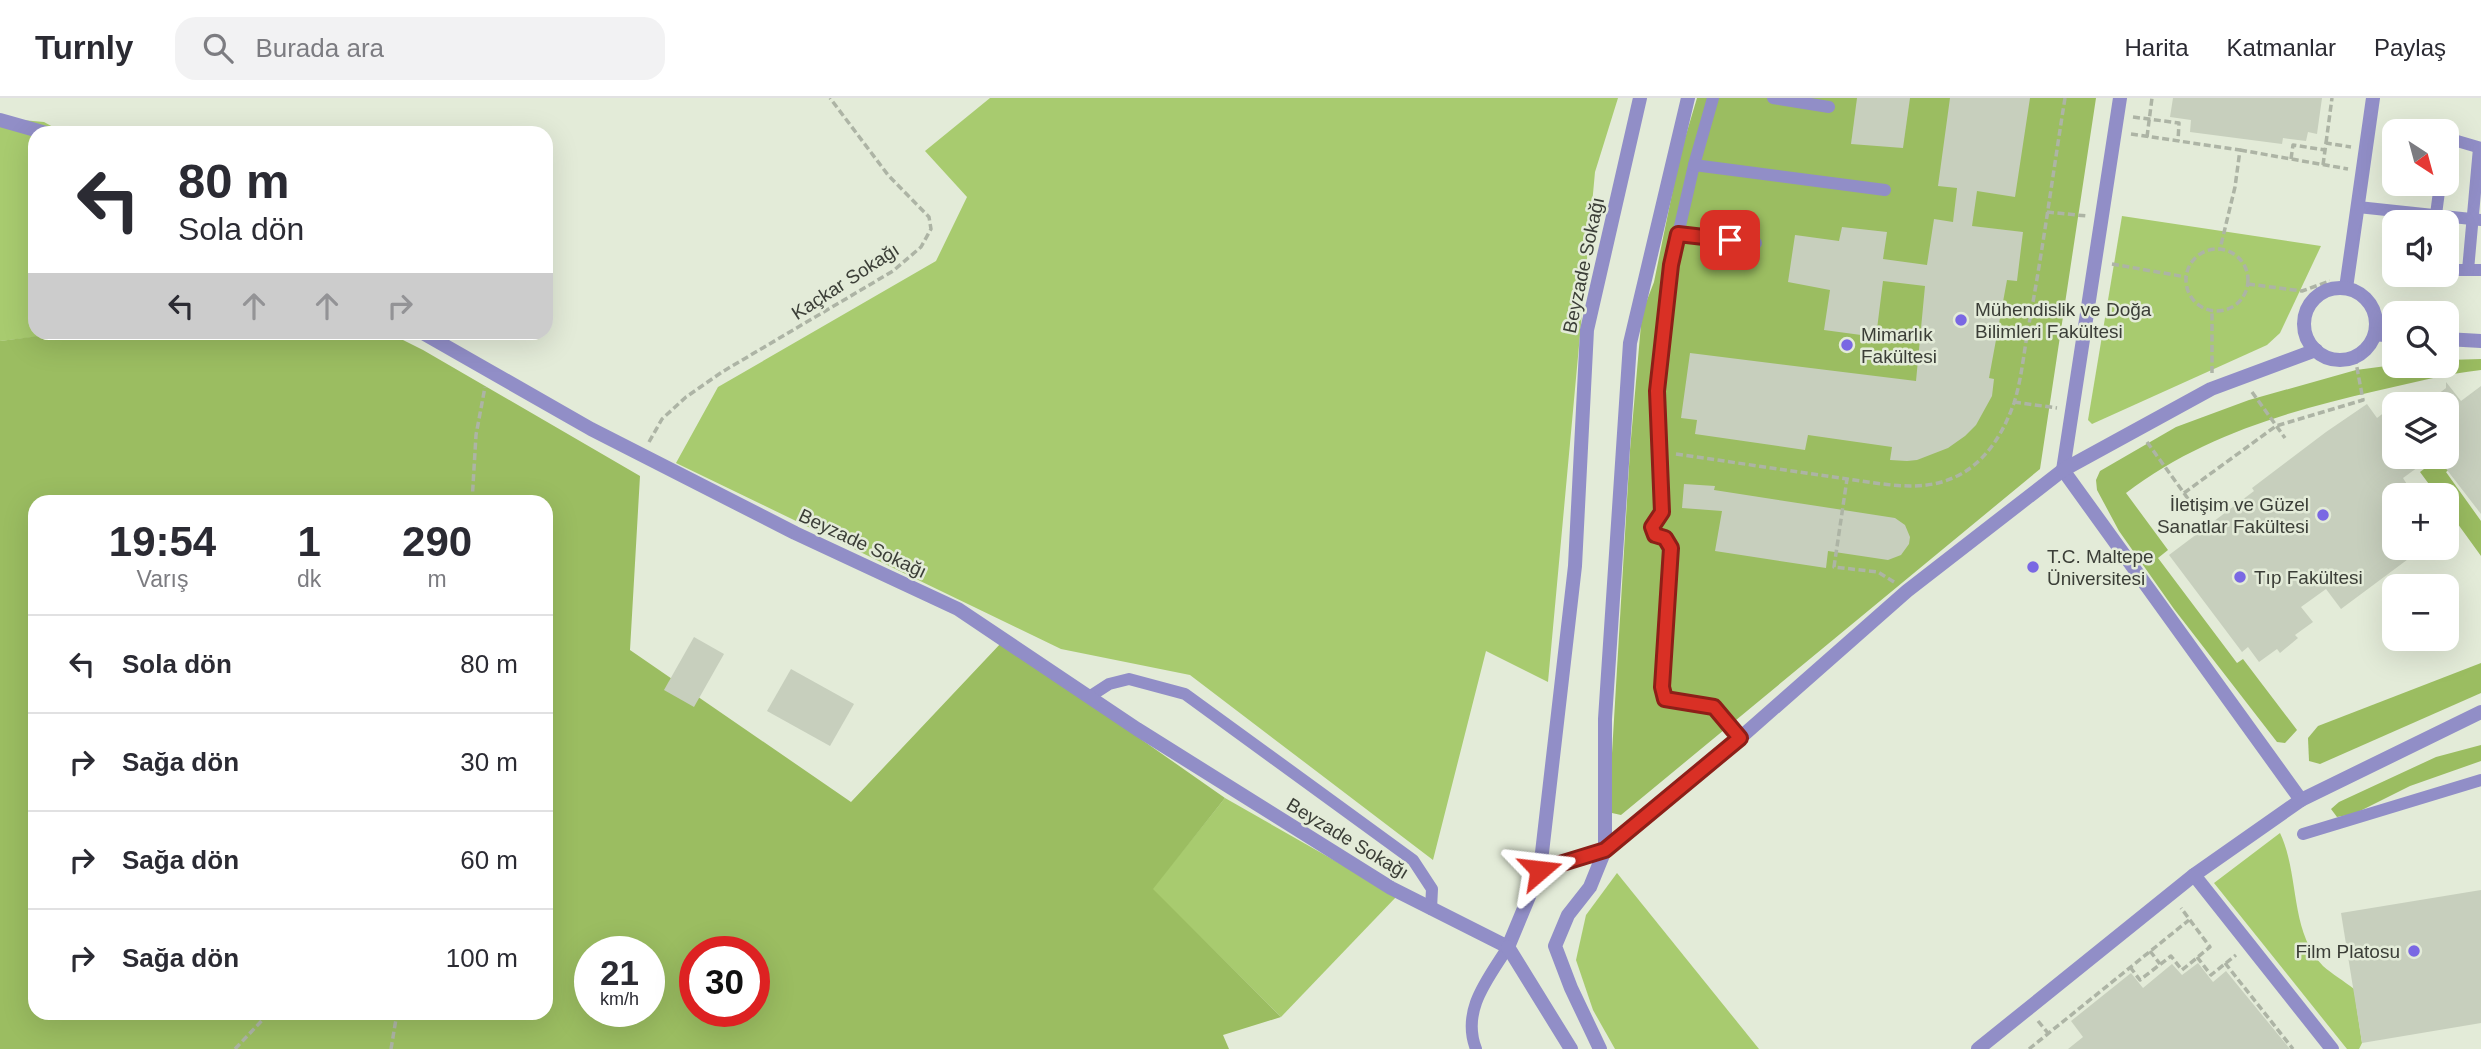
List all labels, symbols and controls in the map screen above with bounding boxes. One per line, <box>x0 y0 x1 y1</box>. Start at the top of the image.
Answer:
search box <box>175 17 665 80</box>
text: Turnly <box>35 29 133 66</box>
icon: search <box>199 29 237 67</box>
text: Burada ara <box>255 33 384 63</box>
text: Harita <box>2125 34 2189 61</box>
text: Katmanlar <box>2227 34 2336 61</box>
text: Paylaş <box>2374 34 2446 61</box>
north arrow <box>2382 119 2459 196</box>
map controls <box>2382 119 2459 651</box>
icon: left <box>63 154 154 245</box>
text: 80 m <box>178 154 290 208</box>
street label: Beyzade Sokağı <box>1559 195 1608 335</box>
pin <box>1700 210 1760 270</box>
button: sound <box>2382 210 2459 287</box>
text: Sola dön <box>178 211 304 247</box>
icon: arrive <box>1711 221 1749 259</box>
street label: Kaçkar Sokağı <box>788 239 903 324</box>
icon: left <box>162 287 200 325</box>
icon: ahead <box>235 287 273 325</box>
icon: ahead <box>308 287 346 325</box>
icon: right <box>381 287 419 325</box>
place label: Mühendislik ve Doğa Bilimleri Fakültesi <box>1975 299 2152 342</box>
button: search <box>2382 301 2459 378</box>
marker: Mühendislik ve Doğa Bilimleri Fakültesi <box>1953 312 1969 328</box>
place label: Mimarlık Fakültesi <box>1861 324 1937 367</box>
marker: Mimarlık Fakültesi <box>1839 337 1855 353</box>
button: layers <box>2382 392 2459 469</box>
button: + <box>2382 483 2459 560</box>
place label: İletişim ve Güzel Sanatlar Fakültesi <box>2157 494 2309 537</box>
street label: Beyzade Sokağı <box>796 505 930 582</box>
marker: İletişim ve Güzel Sanatlar Fakültesi <box>2315 507 2331 523</box>
text: 19:54 <box>109 518 216 565</box>
text: 1 <box>297 518 321 565</box>
text: 290 <box>402 518 472 565</box>
place label: T.C. Maltepe Üniversitesi <box>2047 546 2154 589</box>
marker: T.C. Maltepe Üniversitesi <box>2025 559 2041 575</box>
text: Varış <box>137 566 189 592</box>
text: dk <box>297 566 321 592</box>
text: m <box>428 566 447 592</box>
place label: Tıp Fakültesi <box>2254 567 2363 588</box>
marker: Tıp Fakültesi <box>2232 569 2248 585</box>
button: − <box>2382 574 2459 651</box>
icon: left <box>63 645 101 683</box>
text: Sola dön <box>122 649 232 679</box>
text: 80 m <box>460 649 518 679</box>
icon: right <box>63 743 101 781</box>
text: Sağa dön <box>122 747 239 777</box>
text: 30 m <box>460 747 518 777</box>
street label: Beyzade Sokağı <box>1283 794 1412 883</box>
position arrow <box>1503 833 1577 907</box>
icon: right <box>63 841 101 879</box>
text: Sağa dön <box>122 845 239 875</box>
text: 60 m <box>460 845 518 875</box>
speed limit sign: 30 <box>679 936 770 1027</box>
icon: right <box>63 939 101 977</box>
place label: Film Platosu <box>2295 941 2400 962</box>
text: Sağa dön <box>122 943 239 973</box>
text: 100 m <box>446 943 518 973</box>
marker: Film Platosu <box>2406 943 2422 959</box>
text: 21 <box>600 953 639 992</box>
text: km/h <box>600 989 639 1009</box>

